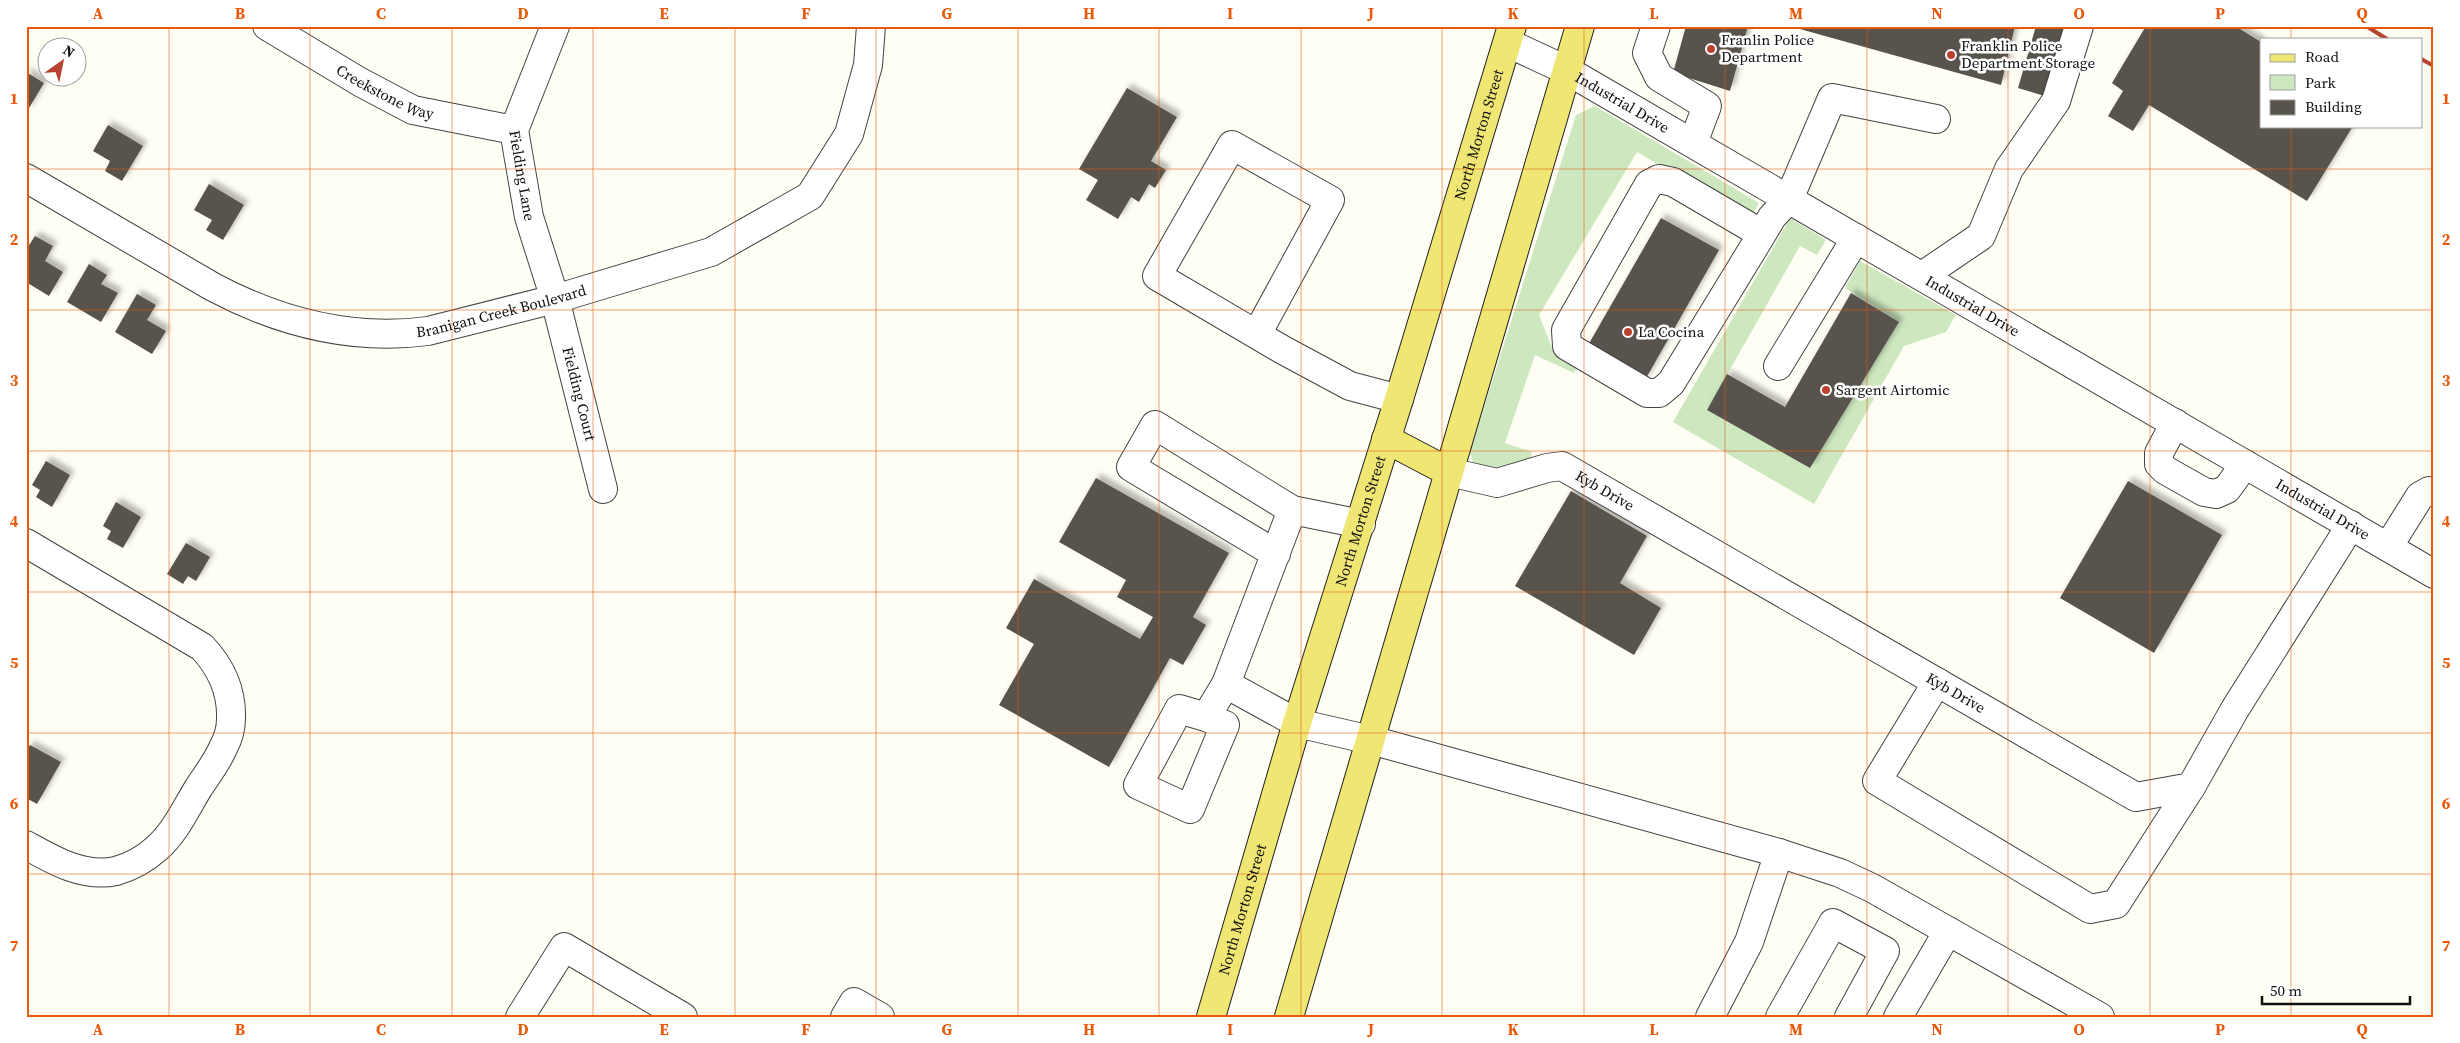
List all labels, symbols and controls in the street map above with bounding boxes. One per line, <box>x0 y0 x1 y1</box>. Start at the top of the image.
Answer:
text: A <box>93 2 104 24</box>
text: B <box>235 2 246 24</box>
text: C <box>376 2 386 24</box>
text: D <box>517 2 529 24</box>
text: E <box>659 2 669 24</box>
text: F <box>801 2 811 24</box>
text: G <box>942 2 953 24</box>
text: H <box>1083 2 1095 24</box>
text: I <box>1227 2 1233 24</box>
text: J <box>1367 2 1374 24</box>
text: K <box>1507 2 1519 24</box>
text: L <box>1649 2 1659 24</box>
text: M <box>1789 2 1803 24</box>
text: N <box>1931 2 1943 24</box>
text: O <box>2073 2 2085 24</box>
text: P <box>2215 2 2225 24</box>
text: Q <box>2356 2 2368 24</box>
place label: Franlin Police Department <box>1721 29 1815 67</box>
place label: Franklin Police Department Storage <box>1961 35 2095 73</box>
north arrow <box>38 38 88 88</box>
legend <box>2260 38 2422 128</box>
text: N <box>59 40 79 62</box>
marker: Franlin Police Department <box>1705 43 1717 55</box>
text: Road <box>2305 46 2339 67</box>
marker: Franklin Police Department Storage <box>1945 49 1957 61</box>
street label: Creekstone Way <box>333 59 436 124</box>
street label: North Morton Street <box>1449 67 1508 203</box>
street label: Industrial Drive <box>1571 67 1674 138</box>
text: Park <box>2305 72 2337 93</box>
text: 1 <box>10 87 18 109</box>
text: 1 <box>2442 87 2450 109</box>
text: Building <box>2305 96 2362 117</box>
street label: Fielding Lane <box>504 129 541 223</box>
text: 2 <box>10 228 19 250</box>
text: 2 <box>2442 228 2451 250</box>
street label: Industrial Drive <box>1922 270 2024 341</box>
street label: Branigan Creek Boulevard <box>415 279 589 342</box>
place label: La Cocina <box>1638 321 1705 342</box>
marker: La Cocina <box>1622 326 1634 338</box>
street label: Fielding Court <box>557 345 601 443</box>
text: 3 <box>10 369 19 391</box>
text: 3 <box>2442 369 2451 391</box>
place label: Sargent Airtomic <box>1836 379 1950 400</box>
marker: Sargent Airtomic <box>1820 384 1832 396</box>
street label: North Morton Street <box>1330 453 1391 589</box>
street label: Kyb Drive <box>1572 465 1639 516</box>
street label: Industrial Drive <box>2272 473 2374 545</box>
text: 4 <box>10 510 19 532</box>
text: 4 <box>2442 510 2451 532</box>
text: 5 <box>10 651 19 673</box>
text: 5 <box>2442 651 2451 673</box>
street label: Kyb Drive <box>1923 667 1990 718</box>
text: 6 <box>10 792 19 814</box>
text: 6 <box>2442 792 2451 814</box>
street label: North Morton Street <box>1213 841 1271 978</box>
text: 7 <box>10 934 19 956</box>
text: 7 <box>2442 934 2451 956</box>
scale bar <box>2262 973 2410 1005</box>
text: 50 m <box>2270 980 2302 1001</box>
text: A <box>93 1018 104 1040</box>
text: B <box>235 1018 246 1040</box>
text: C <box>376 1018 386 1040</box>
text: D <box>517 1018 529 1040</box>
text: E <box>659 1018 669 1040</box>
text: F <box>801 1018 811 1040</box>
text: G <box>942 1018 953 1040</box>
text: H <box>1083 1018 1095 1040</box>
text: I <box>1227 1018 1233 1040</box>
text: J <box>1367 1018 1374 1040</box>
text: K <box>1507 1018 1519 1040</box>
text: L <box>1649 1018 1659 1040</box>
text: M <box>1789 1018 1803 1040</box>
text: N <box>1931 1018 1943 1040</box>
text: O <box>2073 1018 2085 1040</box>
text: P <box>2215 1018 2225 1040</box>
text: Q <box>2356 1018 2368 1040</box>

